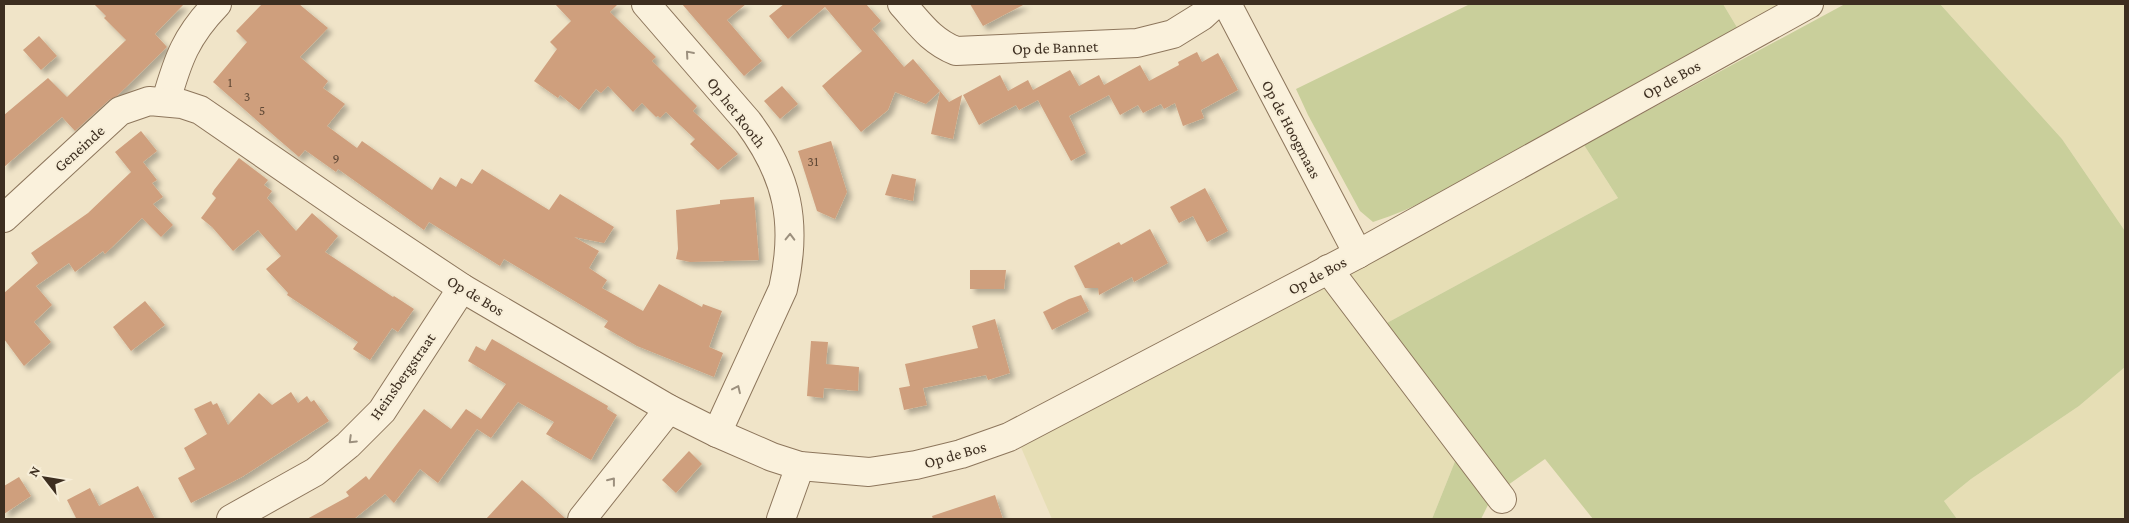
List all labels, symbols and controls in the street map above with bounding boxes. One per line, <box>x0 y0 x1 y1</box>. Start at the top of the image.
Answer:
street label: Op de Bannet <box>1012 37 1099 58</box>
one-way arrow <box>687 51 695 60</box>
street label: Op de Bos <box>1639 57 1704 103</box>
house number: 1 <box>228 74 233 90</box>
street label: Op het Rooth <box>703 74 770 152</box>
street label: Op de Hoogmaas <box>1258 77 1325 182</box>
house number: 3 <box>244 88 250 104</box>
house number: 5 <box>259 102 265 118</box>
street label: Geneinde <box>51 122 108 175</box>
house number: 9 <box>332 150 340 166</box>
house number: 31 <box>807 153 819 169</box>
one-way arrow <box>785 233 795 240</box>
street label: Op de Bos <box>1285 253 1350 299</box>
street label: Op de Bos <box>444 272 507 320</box>
street label: Heinsbergstraat <box>366 329 440 423</box>
one-way arrow <box>731 385 741 394</box>
one-way arrow <box>349 434 358 443</box>
street label: Op de Bos <box>922 438 988 472</box>
north arrow <box>20 453 70 503</box>
text: N <box>25 463 43 480</box>
one-way arrow <box>607 478 615 487</box>

